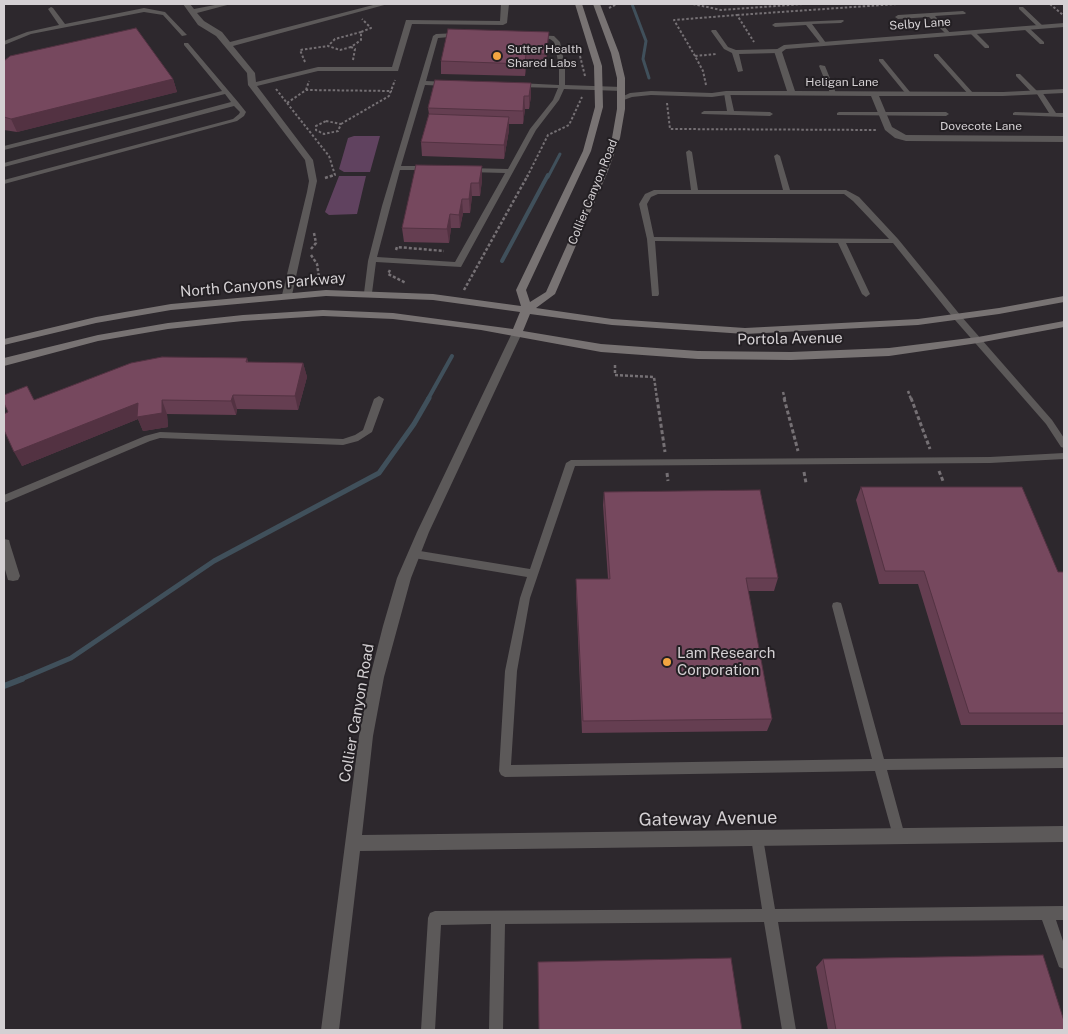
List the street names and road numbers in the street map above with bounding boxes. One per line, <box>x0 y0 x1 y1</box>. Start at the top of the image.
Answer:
street label: Selby Lane <box>889 15 951 33</box>
street label: Heligan Lane <box>805 75 879 89</box>
street label: Dovecote Lane <box>940 119 1022 133</box>
street label: Collier Canyon Road <box>565 137 621 247</box>
street label: North Canyons Parkway <box>179 269 347 301</box>
street label: Portola Avenue <box>737 329 843 349</box>
street label: Collier Canyon Road <box>336 642 378 784</box>
street label: Gateway Avenue <box>638 807 778 831</box>

